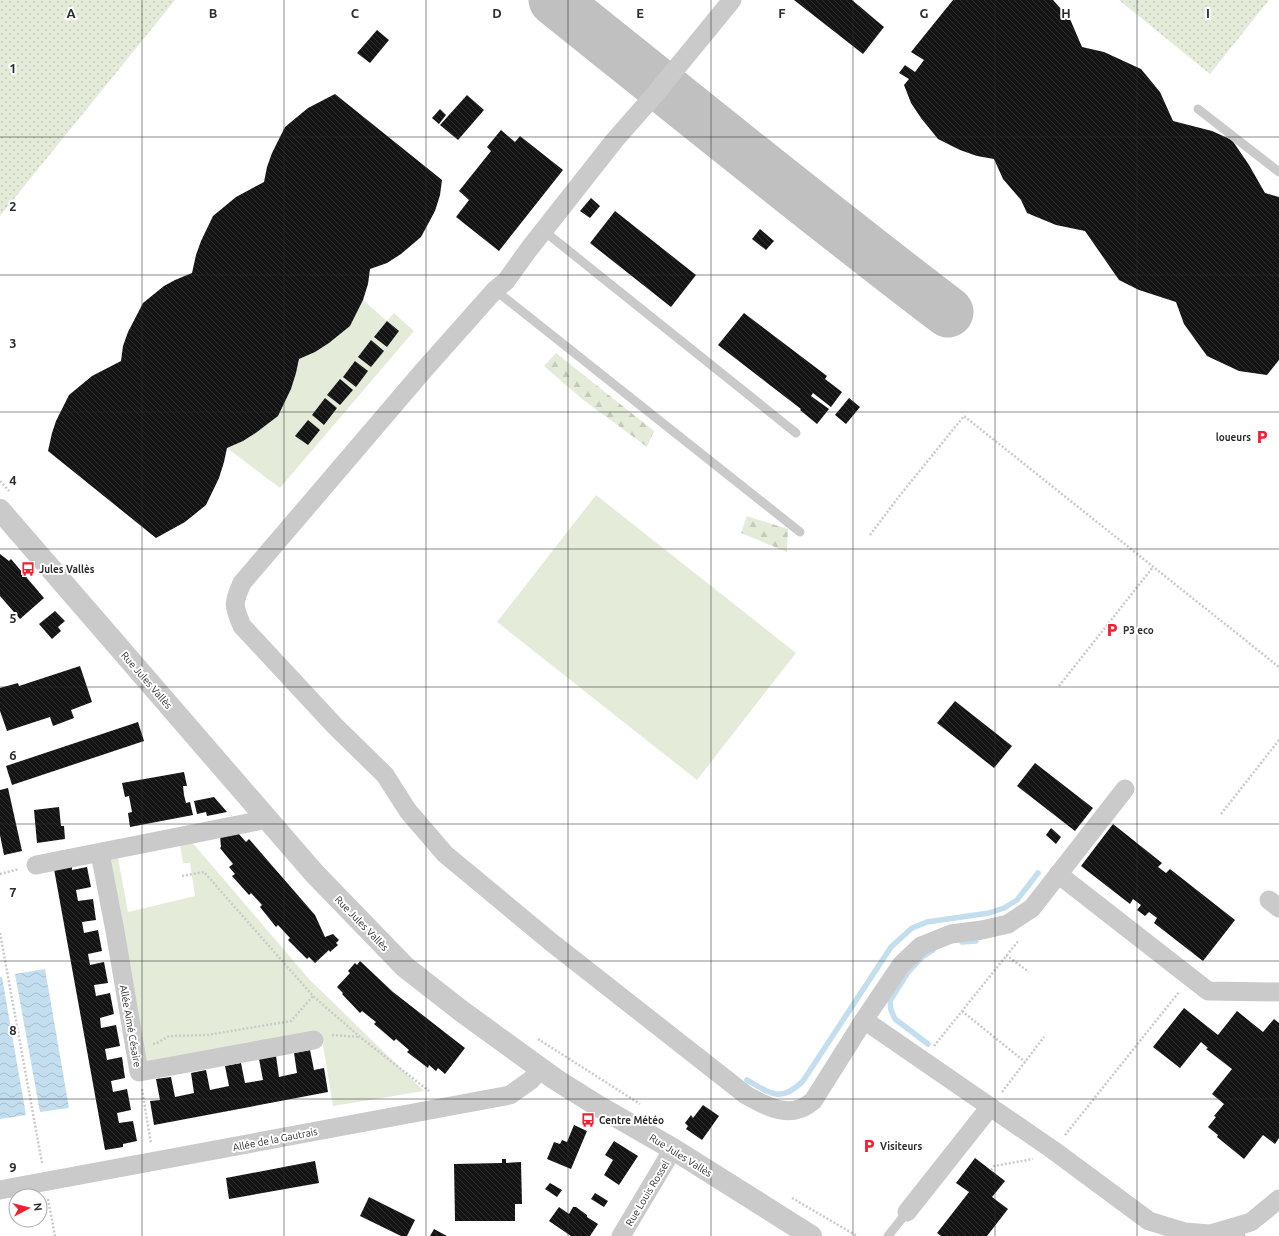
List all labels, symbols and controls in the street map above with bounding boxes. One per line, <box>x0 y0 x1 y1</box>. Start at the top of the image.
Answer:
text: A <box>66 6 76 20</box>
text: B <box>209 6 218 20</box>
text: C <box>351 6 360 20</box>
text: D <box>492 6 502 20</box>
text: E <box>636 6 644 20</box>
text: F <box>778 6 786 20</box>
text: G <box>920 6 929 20</box>
text: H <box>1061 6 1071 20</box>
text: I <box>1206 6 1210 20</box>
text: 1 <box>9 61 17 75</box>
text: 2 <box>9 199 17 213</box>
text: 3 <box>9 336 17 350</box>
parking icon: loueurs <box>1254 429 1270 445</box>
place label: loueurs <box>1216 432 1251 443</box>
text: 4 <box>9 473 17 487</box>
bus stop icon: Jules Vallès <box>20 561 36 577</box>
place label: Jules Vallès <box>39 564 95 575</box>
text: 5 <box>9 611 17 625</box>
parking icon: P3 eco <box>1104 622 1120 638</box>
place label: P3 eco <box>1123 625 1154 636</box>
street label: Rue Jules Vallès <box>119 650 174 711</box>
text: 6 <box>9 748 17 762</box>
text: 7 <box>9 885 17 899</box>
street label: Rue Jules Vallès <box>333 894 390 953</box>
street label: Allée Aimé Césaire <box>118 984 143 1068</box>
text: 8 <box>9 1023 17 1037</box>
bus stop icon: Centre Météo <box>580 1112 596 1128</box>
place label: Centre Météo <box>599 1115 664 1126</box>
street label: Allée de la Gautrais <box>232 1126 318 1153</box>
street label: Rue Jules Vallès <box>647 1132 714 1179</box>
parking icon: Visiteurs <box>861 1138 877 1154</box>
place label: Visiteurs <box>880 1141 922 1152</box>
street label: Rue Louis Rossel <box>624 1158 671 1228</box>
text: 9 <box>9 1160 17 1174</box>
north arrow <box>8 1188 48 1228</box>
text: N <box>31 1202 44 1212</box>

